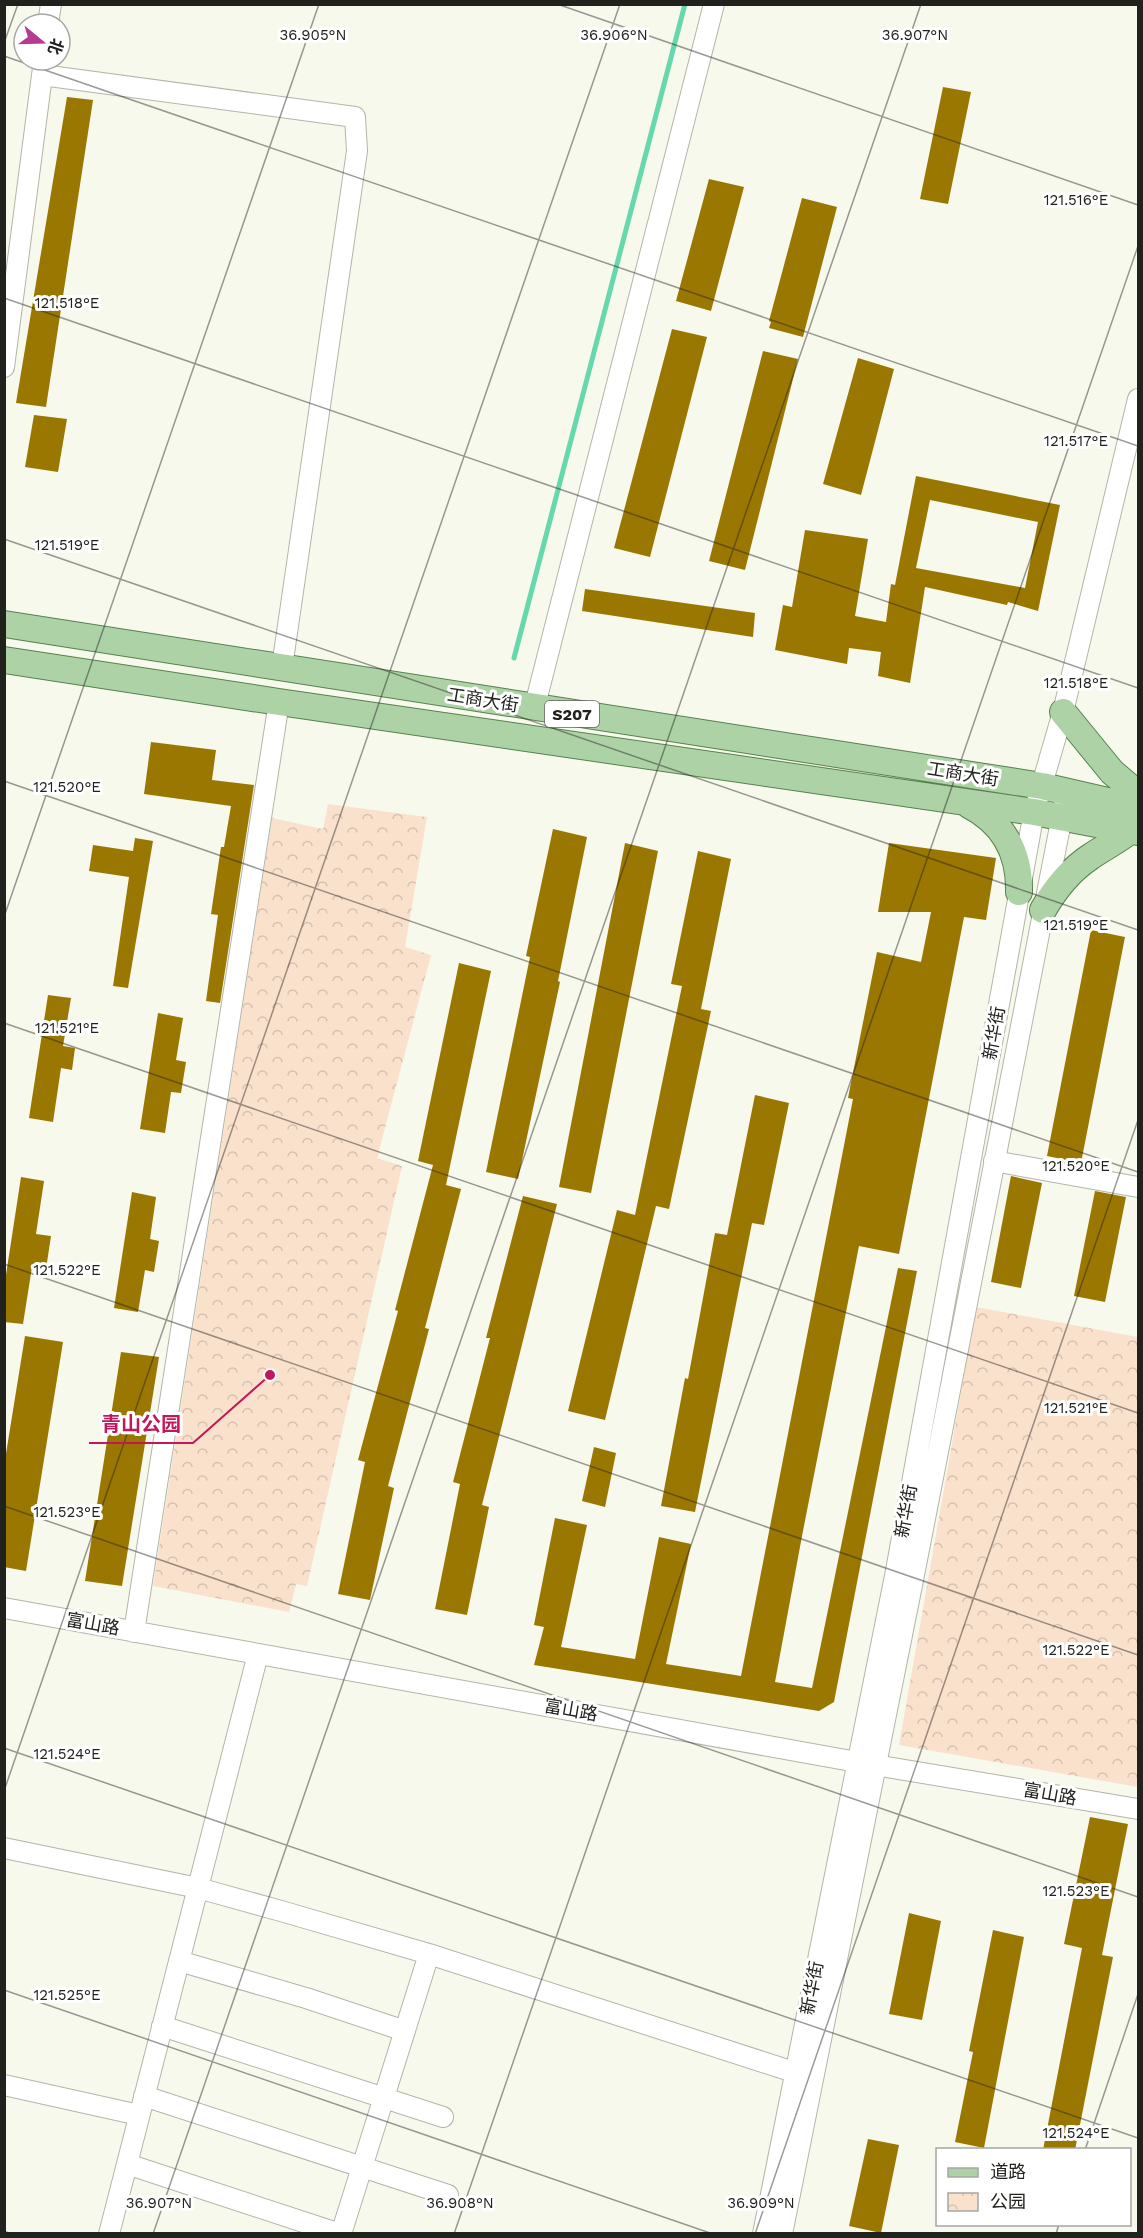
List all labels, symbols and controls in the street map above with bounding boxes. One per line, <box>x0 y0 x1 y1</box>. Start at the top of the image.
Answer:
north arrow <box>12 12 72 72</box>
text: 36.905°N <box>279 26 347 44</box>
text: 36.906°N <box>580 26 648 44</box>
text: 36.907°N <box>882 26 948 44</box>
text: 北 <box>44 36 67 57</box>
text: 121.516°E <box>1044 191 1108 209</box>
text: 121.518°E <box>35 294 99 312</box>
text: 121.517°E <box>1044 432 1108 450</box>
text: 121.519°E <box>35 536 99 554</box>
text: 121.518°E <box>1044 674 1108 692</box>
street label: 工商大街 <box>446 684 520 716</box>
road number: S207 <box>545 701 599 727</box>
street label: 工商大街 <box>926 758 1000 790</box>
text: 121.520°E <box>33 778 101 796</box>
text: 121.519°E <box>1044 916 1108 934</box>
street label: 新华街 <box>978 1005 1009 1061</box>
text: 121.521°E <box>35 1019 99 1037</box>
text: 121.520°E <box>1042 1157 1110 1175</box>
text: 121.522°E <box>33 1261 101 1279</box>
text: 121.521°E <box>1044 1399 1108 1417</box>
callout: 青山公园 <box>89 1405 193 1443</box>
text: 青山公园 <box>101 1412 181 1436</box>
street label: 新华街 <box>890 1483 921 1539</box>
text: 121.523°E <box>33 1503 101 1521</box>
street label: 富山路 <box>65 1608 121 1639</box>
text: 121.522°E <box>1042 1641 1110 1659</box>
street label: 富山路 <box>543 1694 599 1725</box>
text: 121.524°E <box>33 1745 101 1763</box>
street label: 富山路 <box>1022 1778 1078 1809</box>
text: 121.523°E <box>1042 1882 1110 1900</box>
street label: 新华街 <box>796 1959 827 2016</box>
text: 121.525°E <box>33 1986 101 2004</box>
text: 121.524°E <box>1042 2124 1110 2142</box>
legend <box>936 2148 1131 2226</box>
text: 道路 <box>990 2161 1026 2182</box>
text: 公园 <box>990 2191 1026 2212</box>
text: 36.907°N <box>126 2194 192 2212</box>
text: 36.908°N <box>426 2194 494 2212</box>
text: 36.909°N <box>727 2194 795 2212</box>

